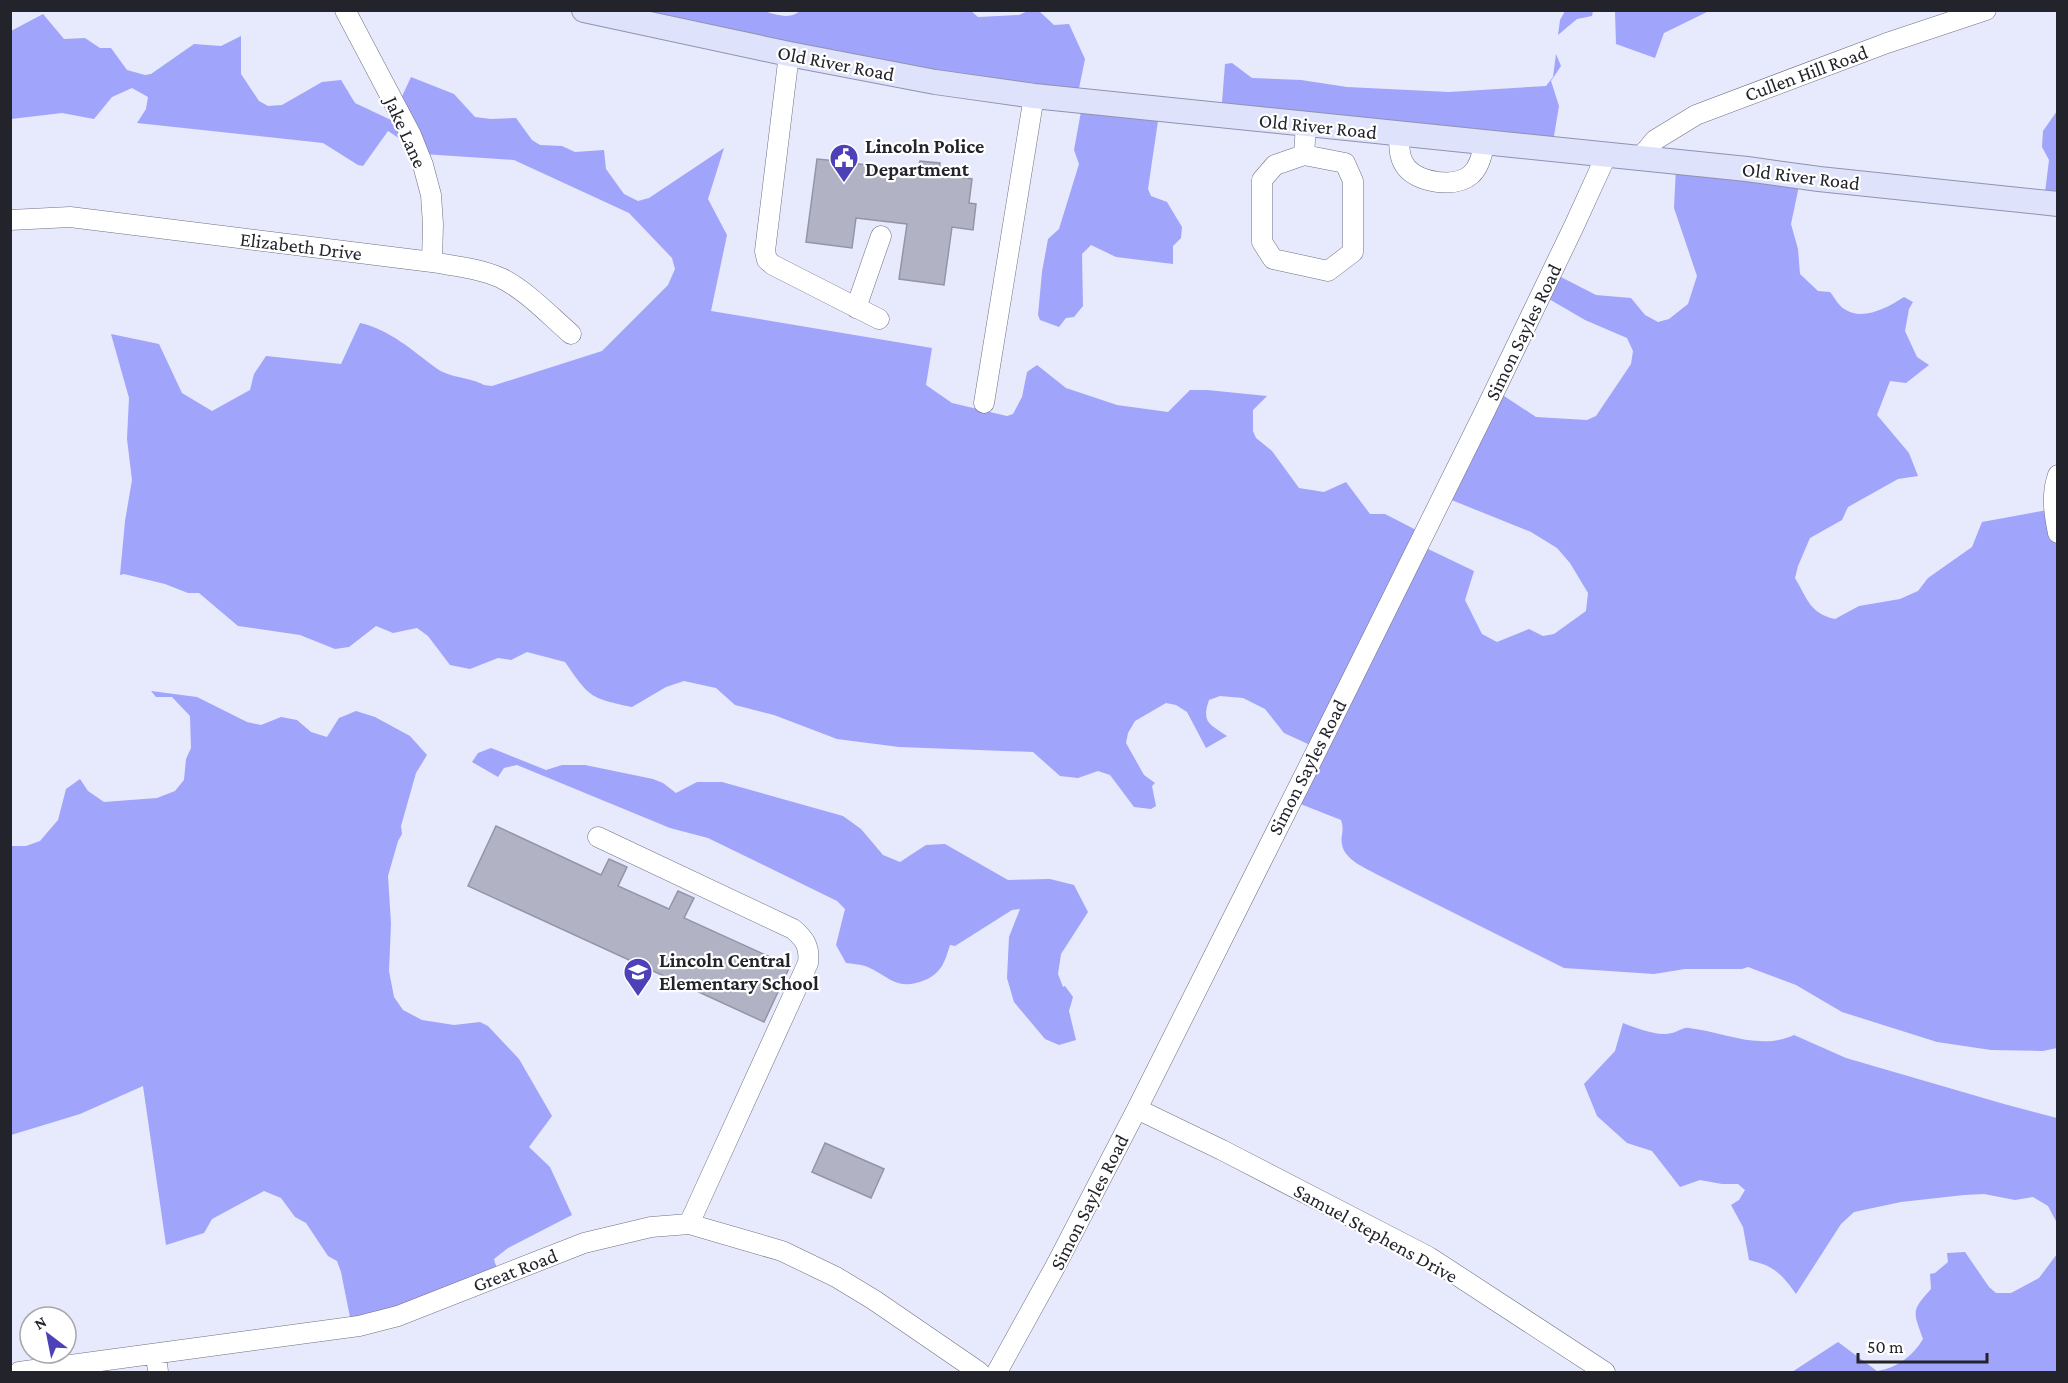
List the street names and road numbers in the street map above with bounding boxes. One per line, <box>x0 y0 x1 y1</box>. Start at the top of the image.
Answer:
street label: Cullen Hill Road <box>1742 40 1871 105</box>
street label: Old River Road <box>776 41 897 85</box>
street label: Jake Lane <box>379 91 432 172</box>
street label: Old River Road <box>1258 109 1379 143</box>
street label: Old River Road <box>1741 158 1862 194</box>
street label: Elizabeth Drive <box>239 228 363 264</box>
street label: Simon Sayles Road <box>1480 260 1567 404</box>
street label: Simon Sayles Road <box>1263 695 1352 839</box>
street label: Simon Sayles Road <box>1045 1130 1134 1274</box>
street label: Samuel Stephens Drive <box>1290 1179 1462 1288</box>
street label: Great Road <box>470 1244 561 1296</box>

